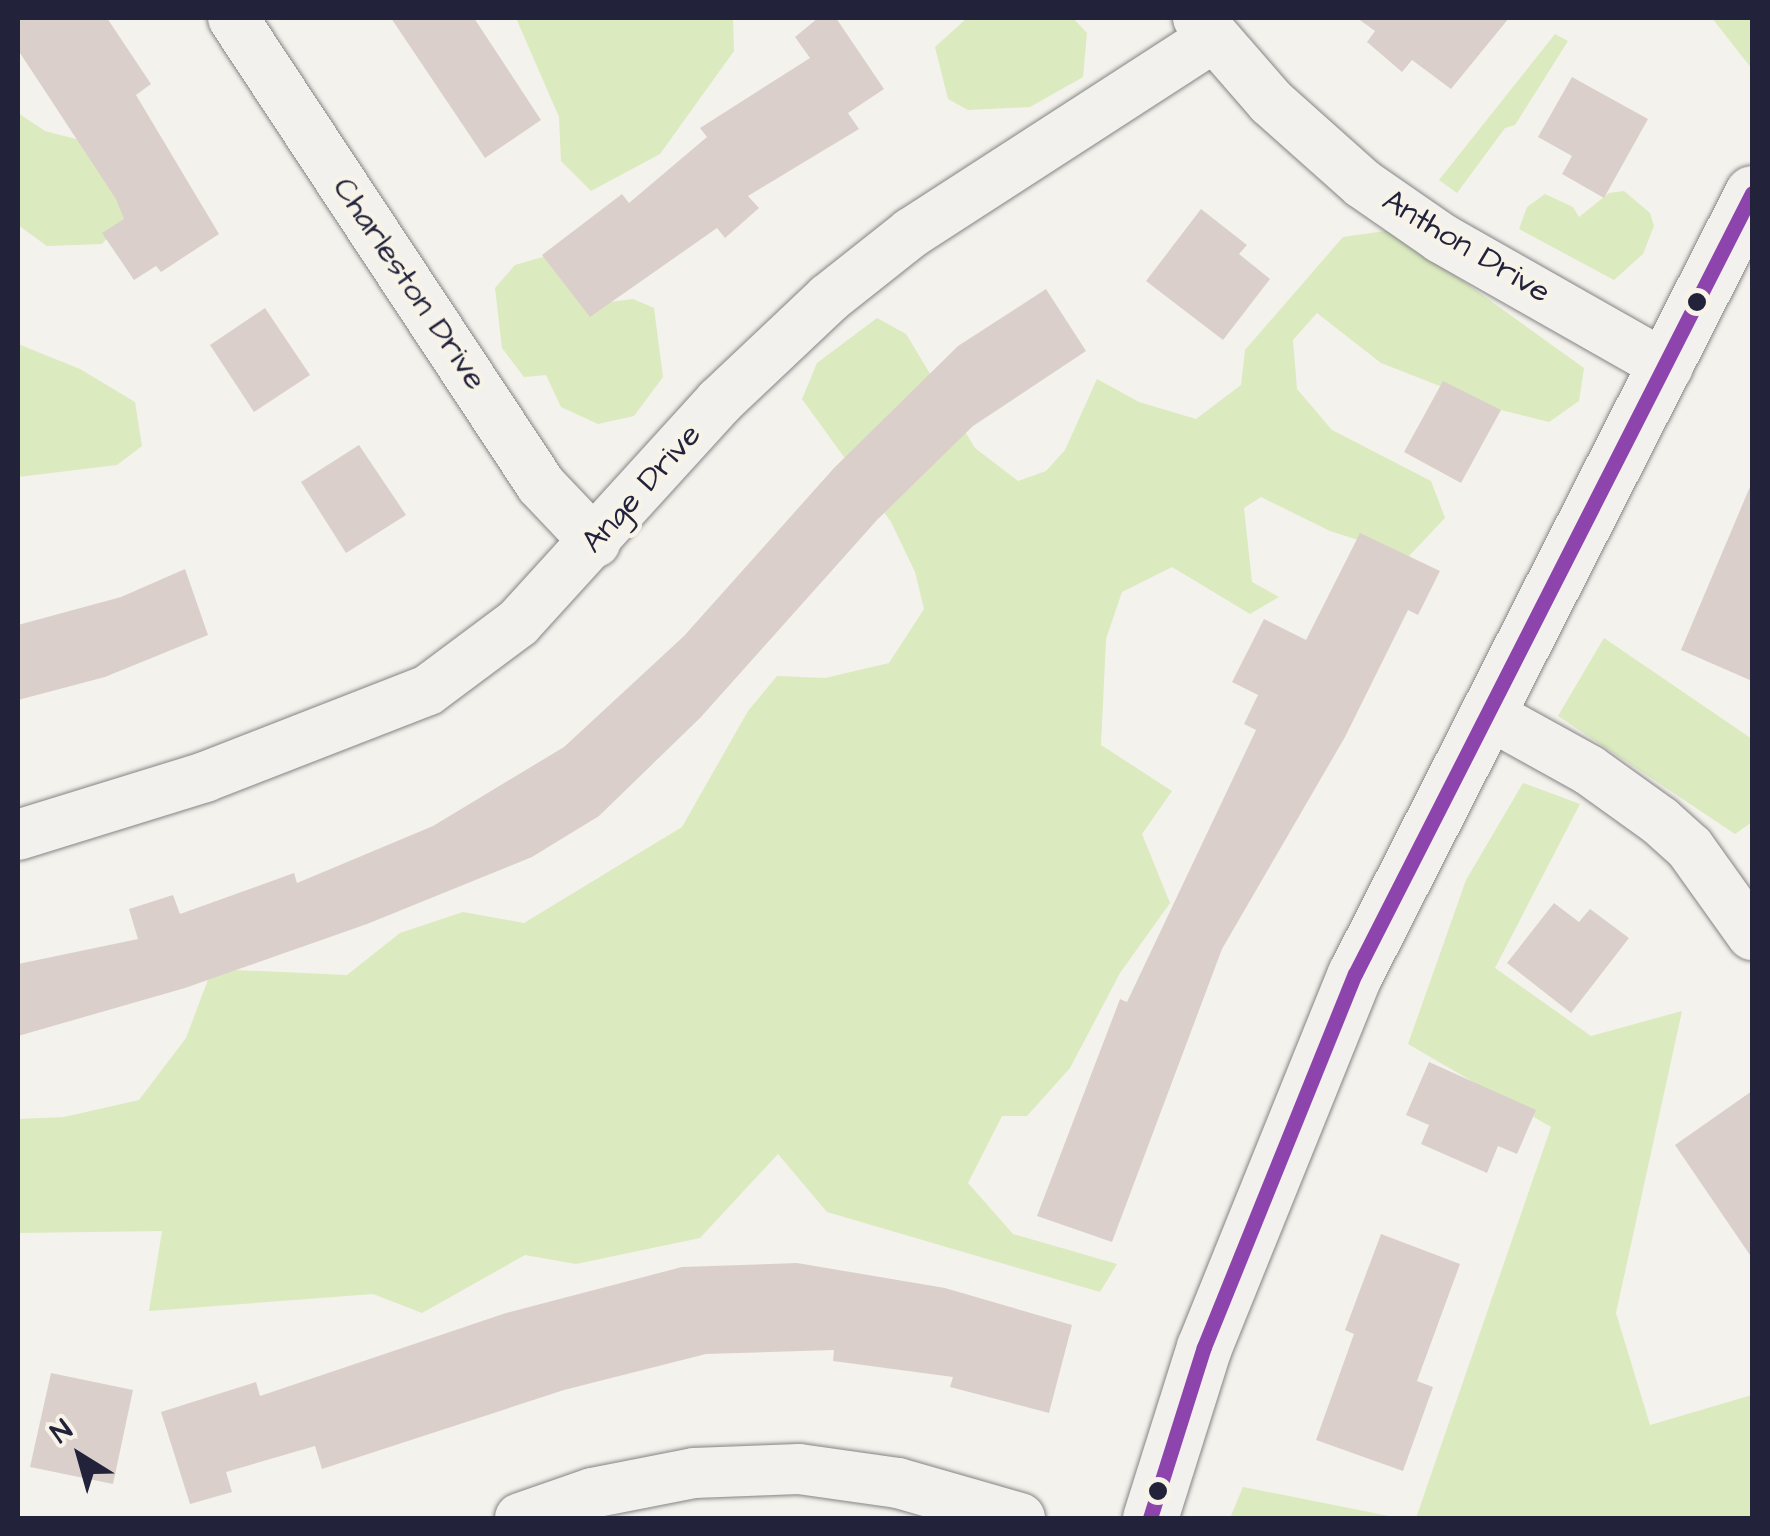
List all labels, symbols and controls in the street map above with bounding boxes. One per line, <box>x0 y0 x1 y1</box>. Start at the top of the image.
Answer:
street label: Charleston Drive <box>324 171 494 397</box>
street label: Anthon Drive <box>1375 182 1557 312</box>
unlabelled marker <box>1687 292 1707 312</box>
street label: Ange Drive <box>574 417 710 561</box>
north arrow <box>30 1406 130 1506</box>
text: N <box>43 1411 80 1452</box>
unlabelled marker <box>1148 1481 1168 1501</box>

